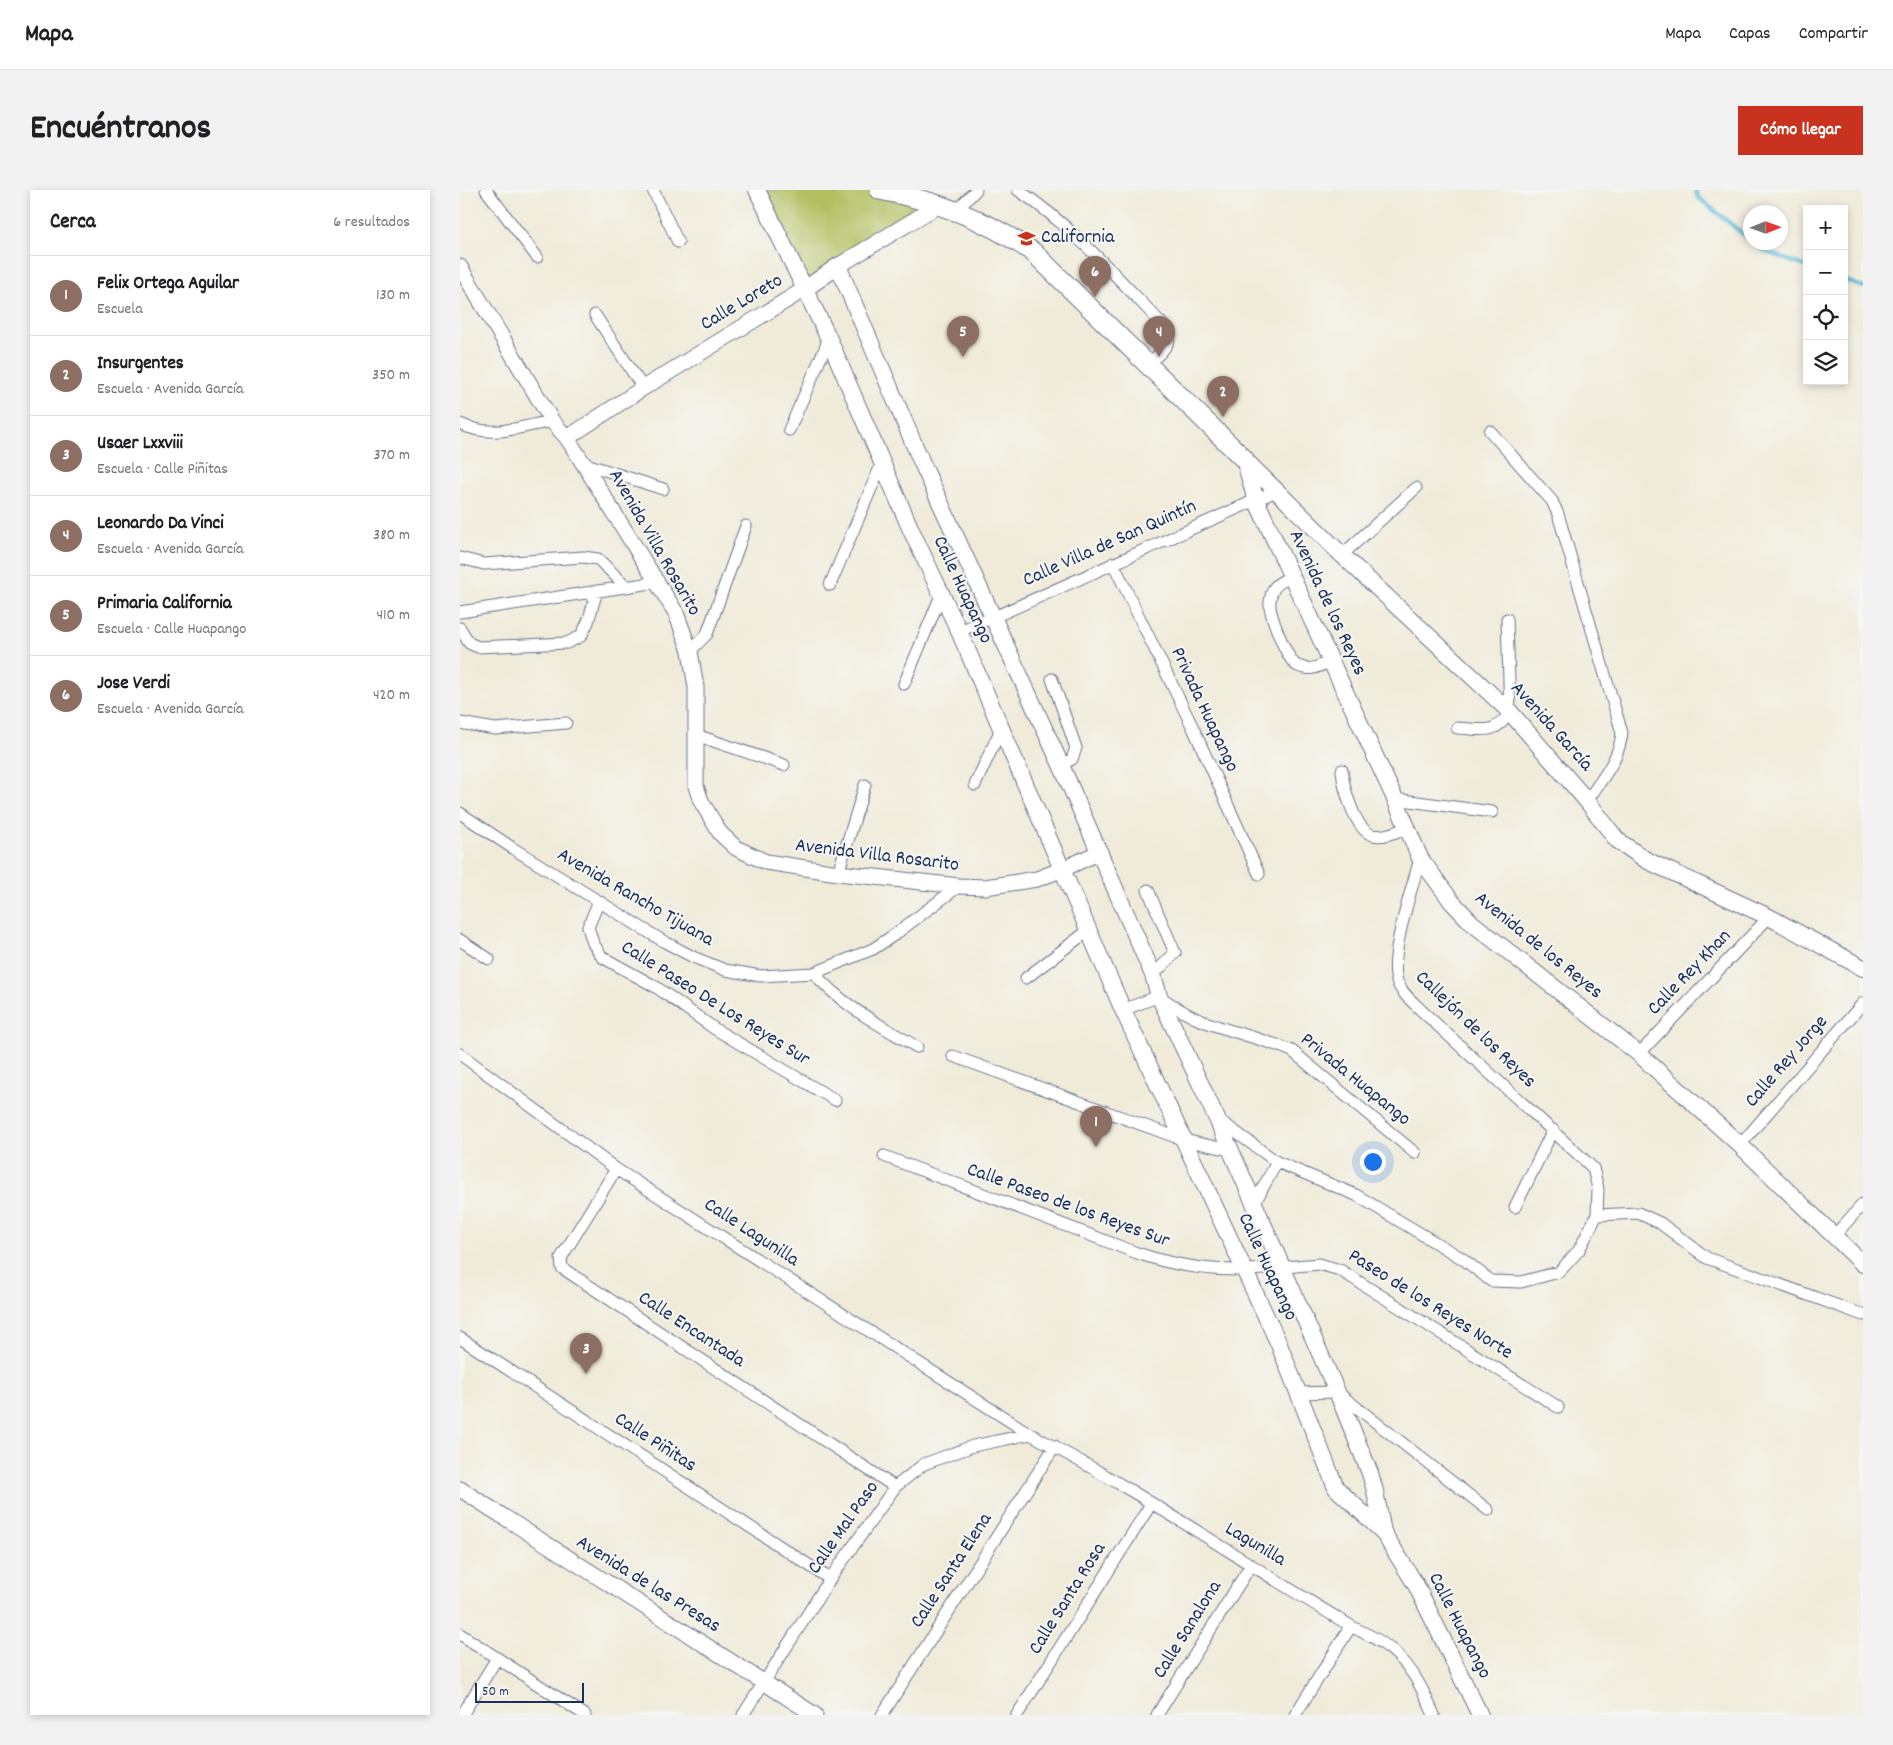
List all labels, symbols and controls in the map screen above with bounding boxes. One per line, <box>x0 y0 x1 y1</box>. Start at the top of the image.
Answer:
text: Mapa <box>25 18 73 52</box>
text: Mapa <box>1665 22 1701 47</box>
text: Capas <box>1729 22 1771 47</box>
text: Compartir <box>1799 22 1868 47</box>
text: Encuéntranos <box>30 105 211 155</box>
button: Cómo llegar <box>1738 106 1863 155</box>
north arrow <box>1743 205 1788 250</box>
map controls <box>1803 205 1848 385</box>
button: + <box>1803 205 1848 250</box>
text: Cerca <box>50 208 96 238</box>
text: 6 resultados <box>333 211 410 234</box>
place label: California <box>1041 224 1115 252</box>
school or university icon: California <box>1017 228 1037 248</box>
button: − <box>1803 250 1848 295</box>
pin: 6 <box>1079 256 1111 297</box>
street label: Calle Loreto <box>695 267 789 339</box>
text: Felix Ortega Aguilar <box>97 271 239 298</box>
text: 1 <box>64 284 68 307</box>
text: 130 m <box>376 284 410 307</box>
button: locate <box>1803 295 1848 340</box>
text: Escuela <box>97 298 143 321</box>
pin: 5 <box>947 316 979 357</box>
pin: 4 <box>1143 316 1175 357</box>
button: layers <box>1803 340 1848 385</box>
text: Insurgentes <box>97 351 184 378</box>
text: 2 <box>63 364 70 387</box>
text: 350 m <box>372 364 410 387</box>
pin: 2 <box>1207 376 1239 417</box>
text: Escuela · Avenida García <box>97 378 244 401</box>
text: Usaer Lxxviii <box>97 431 183 458</box>
text: 3 <box>62 444 70 467</box>
text: 370 m <box>373 444 410 467</box>
text: Escuela · Calle Piñitas <box>97 458 228 481</box>
street label: Avenida Villa Rosarito <box>601 465 707 621</box>
street label: Calle Villa de San Quintín <box>1019 493 1201 595</box>
text: Leonardo Da Vinci <box>97 511 224 538</box>
text: 4 <box>63 524 69 547</box>
text: 380 m <box>373 524 410 547</box>
street label: Avenida de los Reyes <box>1281 526 1373 680</box>
street label: Calle Huapango <box>925 532 999 649</box>
text: Escuela · Avenida García <box>97 538 244 561</box>
text: Primaria California <box>97 591 232 618</box>
text: 5 <box>62 604 70 627</box>
text: 410 m <box>376 604 410 627</box>
text: Escuela · Calle Huapango <box>97 618 246 641</box>
street label: Privada Huapango <box>1163 643 1245 777</box>
text: Jose Verdi <box>97 671 170 698</box>
street label: Avenida García <box>1503 676 1599 779</box>
text: 6 <box>62 684 70 707</box>
text: 420 m <box>373 684 410 707</box>
text: Escuela · Avenida García <box>97 698 244 721</box>
street label: Avenida Villa Rosarito <box>793 832 961 880</box>
street label: Avenida Rancho Tijuana <box>551 842 719 955</box>
street label: Avenida de los Reyes <box>1468 886 1608 1006</box>
street label: Calle Rey Khan <box>1642 924 1738 1022</box>
street label: Calle Paseo De Los Reyes Sur <box>615 934 816 1074</box>
street label: Callejón de los Reyes <box>1408 965 1542 1095</box>
street label: Calle Rey Jorge <box>1739 1009 1835 1114</box>
street label: Privada Huapango <box>1294 1027 1416 1133</box>
pin: 1 <box>1080 1106 1112 1147</box>
your location <box>1360 1149 1386 1175</box>
street label: Calle Paseo de los Reyes Sur <box>963 1156 1174 1256</box>
street label: Calle Lagunilla <box>698 1192 805 1275</box>
street label: Calle Huapango <box>1230 1209 1304 1326</box>
street label: Paseo de los Reyes Norte <box>1342 1243 1518 1367</box>
street label: Calle Encantada <box>632 1285 751 1375</box>
pin: 3 <box>570 1333 602 1374</box>
street label: Calle Piñitas <box>608 1406 702 1480</box>
street label: Calle Mal Paso <box>801 1476 887 1580</box>
street label: Calle Santa Elena <box>904 1507 1000 1634</box>
street label: Lagunilla <box>1219 1516 1291 1575</box>
street label: Avenida de las Presas <box>570 1529 726 1641</box>
street label: Calle Santa Rosa <box>1022 1537 1114 1660</box>
street label: Calle Huapango <box>1420 1568 1498 1684</box>
street label: Calle Sanalona <box>1147 1575 1230 1685</box>
scale bar <box>475 1680 584 1703</box>
text: 50 m <box>482 1682 509 1702</box>

